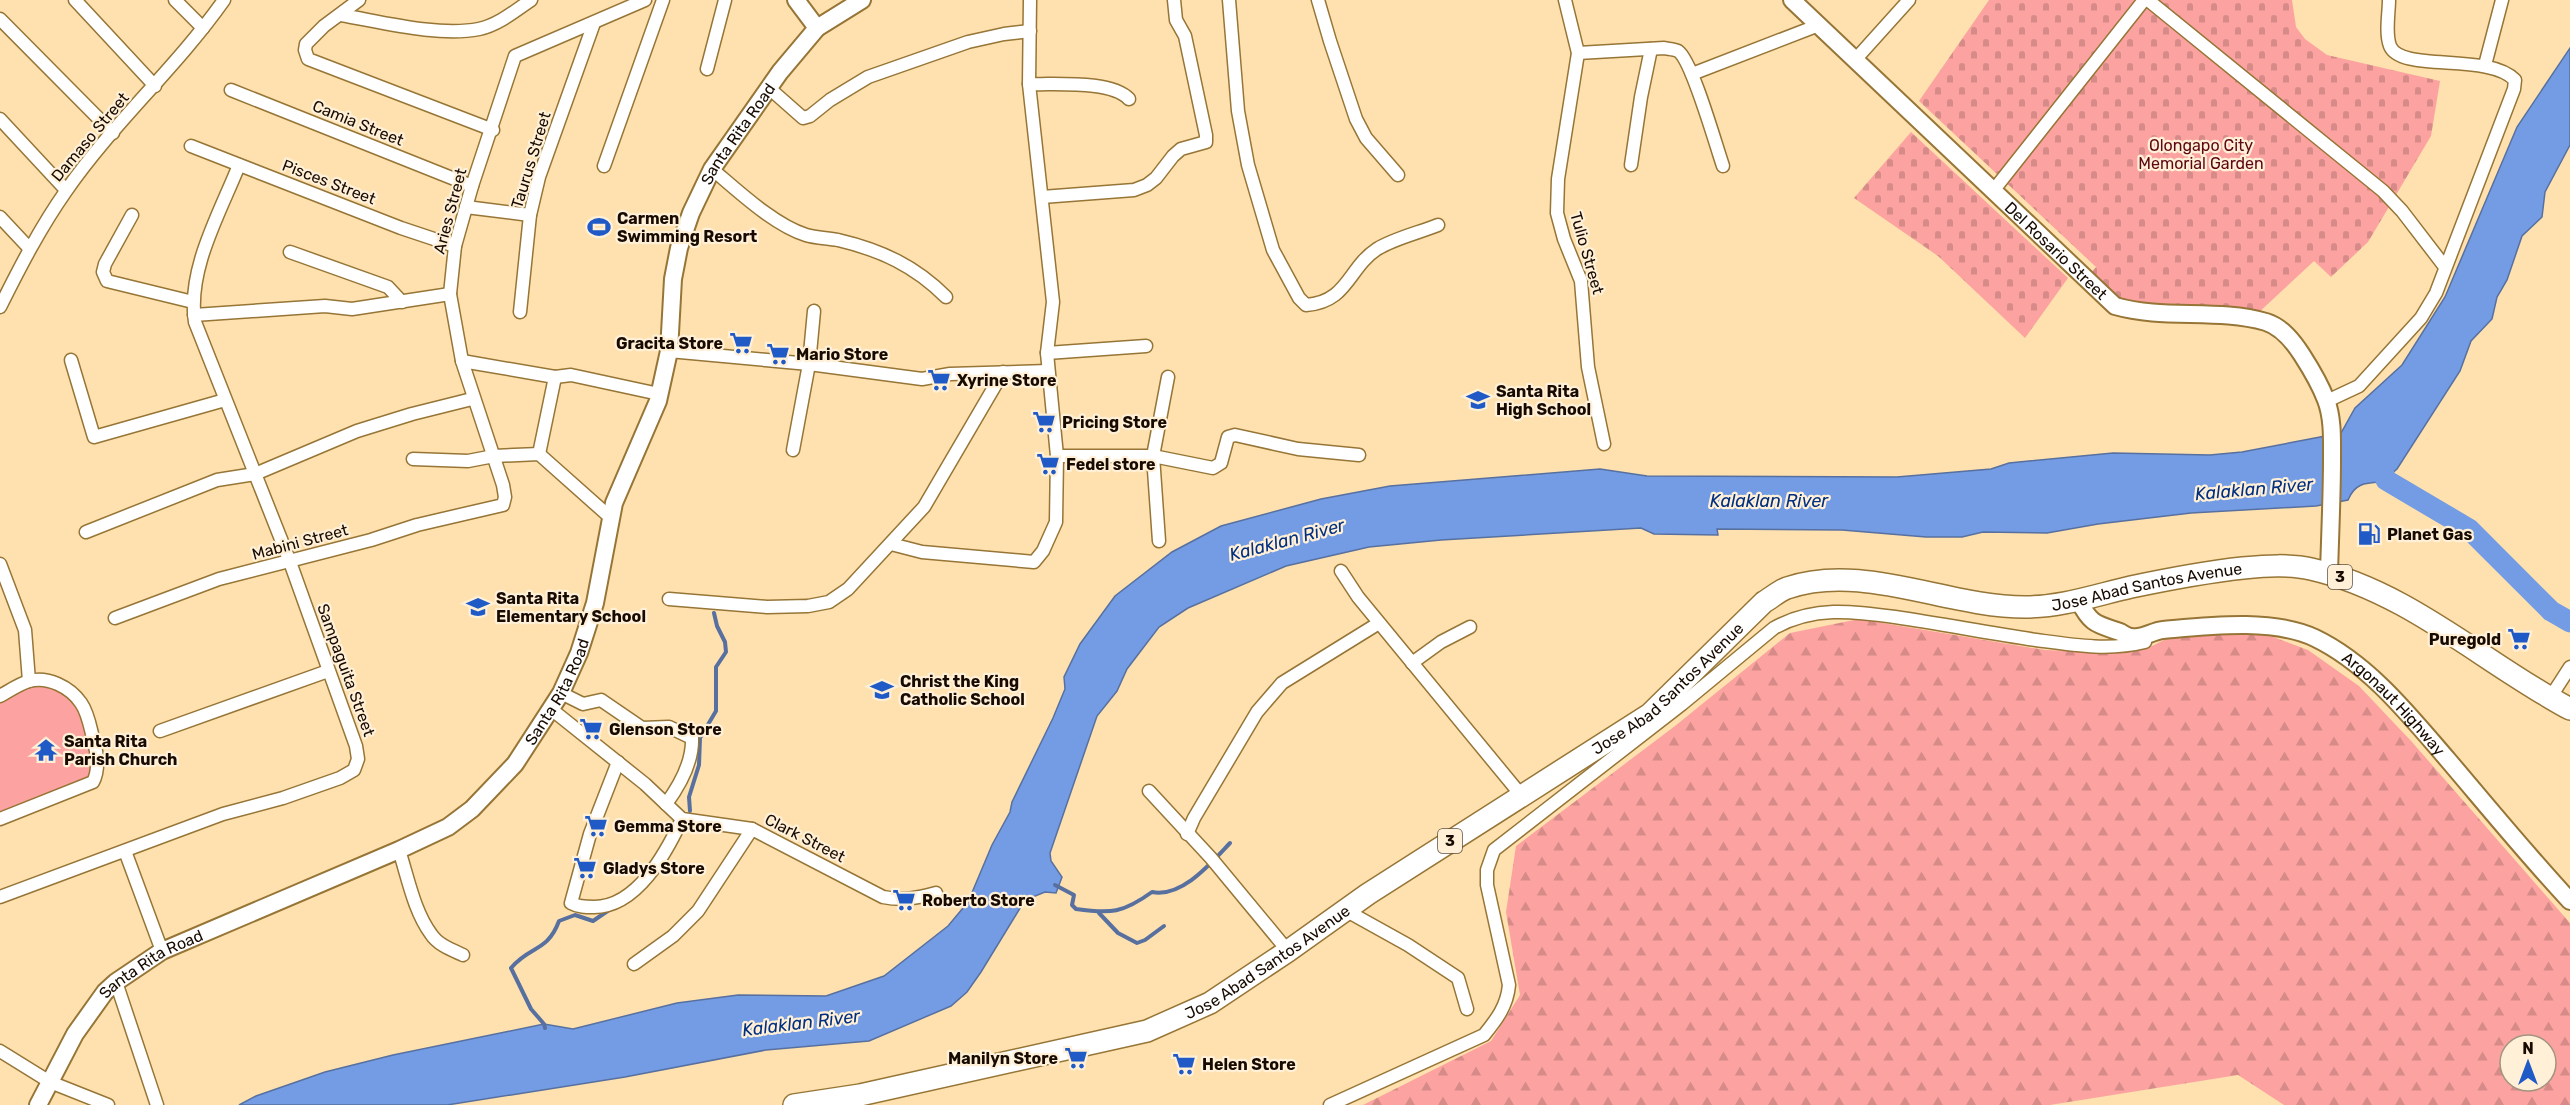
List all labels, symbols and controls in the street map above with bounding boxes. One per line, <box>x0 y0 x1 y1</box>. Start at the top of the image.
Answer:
street label: Santa Rita Road <box>697 79 779 187</box>
street label: Damaso Street <box>47 89 133 185</box>
street label: Camia Street <box>310 96 406 150</box>
street label: Taurus Street <box>507 109 555 211</box>
park label: Olongapo City Memorial Garden <box>2138 136 2264 173</box>
street label: Pisces Street <box>280 155 378 209</box>
street label: Aries Street <box>429 166 471 256</box>
street label: Del Rosario Street <box>2001 197 2111 303</box>
place label: Carmen Swimming Resort <box>617 209 758 246</box>
street label: Tulio Street <box>1566 210 1608 296</box>
sports icon: Carmen Swimming Resort <box>586 214 612 240</box>
supermarket icon: Gracita Store <box>728 330 754 356</box>
place label: Gracita Store <box>616 334 723 353</box>
supermarket icon: Mario Store <box>765 341 791 367</box>
place label: Mario Store <box>796 345 888 364</box>
supermarket icon: Xyrine Store <box>926 367 952 393</box>
place label: Xyrine Store <box>957 371 1056 390</box>
place label: Santa Rita High School <box>1496 382 1591 419</box>
school or university icon: Santa Rita High School <box>1465 387 1491 413</box>
supermarket icon: Pricing Store <box>1031 409 1057 435</box>
place label: Pricing Store <box>1062 413 1167 432</box>
supermarket icon: Fedel store <box>1035 451 1061 477</box>
place label: Fedel store <box>1066 455 1156 474</box>
water label: Kalaklan River <box>2194 473 2315 505</box>
water label: Kalaklan River <box>1710 490 1829 512</box>
water label: Kalaklan River <box>1227 514 1348 566</box>
street label: Mabini Street <box>250 520 350 564</box>
fuel station icon: Planet Gas <box>2356 521 2382 547</box>
place label: Planet Gas <box>2387 525 2472 544</box>
street label: Jose Abad Santos Avenue <box>2050 559 2243 615</box>
road number: 3 <box>2328 565 2352 589</box>
place label: Santa Rita Elementary School <box>496 589 646 626</box>
school or university icon: Santa Rita Elementary School <box>465 594 491 620</box>
street label: Sampaguita Street <box>313 601 379 739</box>
street label: Jose Abad Santos Avenue <box>1588 618 1747 758</box>
supermarket icon: Puregold <box>2506 626 2532 652</box>
place label: Puregold <box>2429 630 2501 649</box>
street label: Santa Rita Road <box>520 636 593 749</box>
street label: Argonaut Highway <box>2339 648 2449 759</box>
place label: Christ the King Catholic School <box>900 672 1025 709</box>
school or university icon: Christ the King Catholic School <box>869 677 895 703</box>
supermarket icon: Glenson Store <box>578 716 604 742</box>
place label: Glenson Store <box>609 720 722 739</box>
place label: Santa Rita Parish Church <box>64 732 178 769</box>
temple icon: Santa Rita Parish Church <box>33 737 59 763</box>
street label: Clark Street <box>762 810 848 866</box>
supermarket icon: Gemma Store <box>583 813 609 839</box>
place label: Gemma Store <box>614 817 722 836</box>
road number: 3 <box>1438 829 1462 853</box>
supermarket icon: Gladys Store <box>572 855 598 881</box>
place label: Gladys Store <box>603 859 705 878</box>
supermarket icon: Roberto Store <box>891 887 917 913</box>
place label: Roberto Store <box>922 891 1035 910</box>
street label: Jose Abad Santos Avenue <box>1182 901 1353 1023</box>
street label: Santa Rita Road <box>94 925 206 1002</box>
water label: Kalaklan River <box>741 1005 862 1041</box>
north arrow <box>2498 1033 2558 1093</box>
text: N <box>2522 1039 2534 1058</box>
supermarket icon: Manilyn Store <box>1063 1045 1089 1071</box>
place label: Manilyn Store <box>948 1049 1058 1068</box>
supermarket icon: Helen Store <box>1171 1051 1197 1077</box>
place label: Helen Store <box>1202 1055 1296 1074</box>

